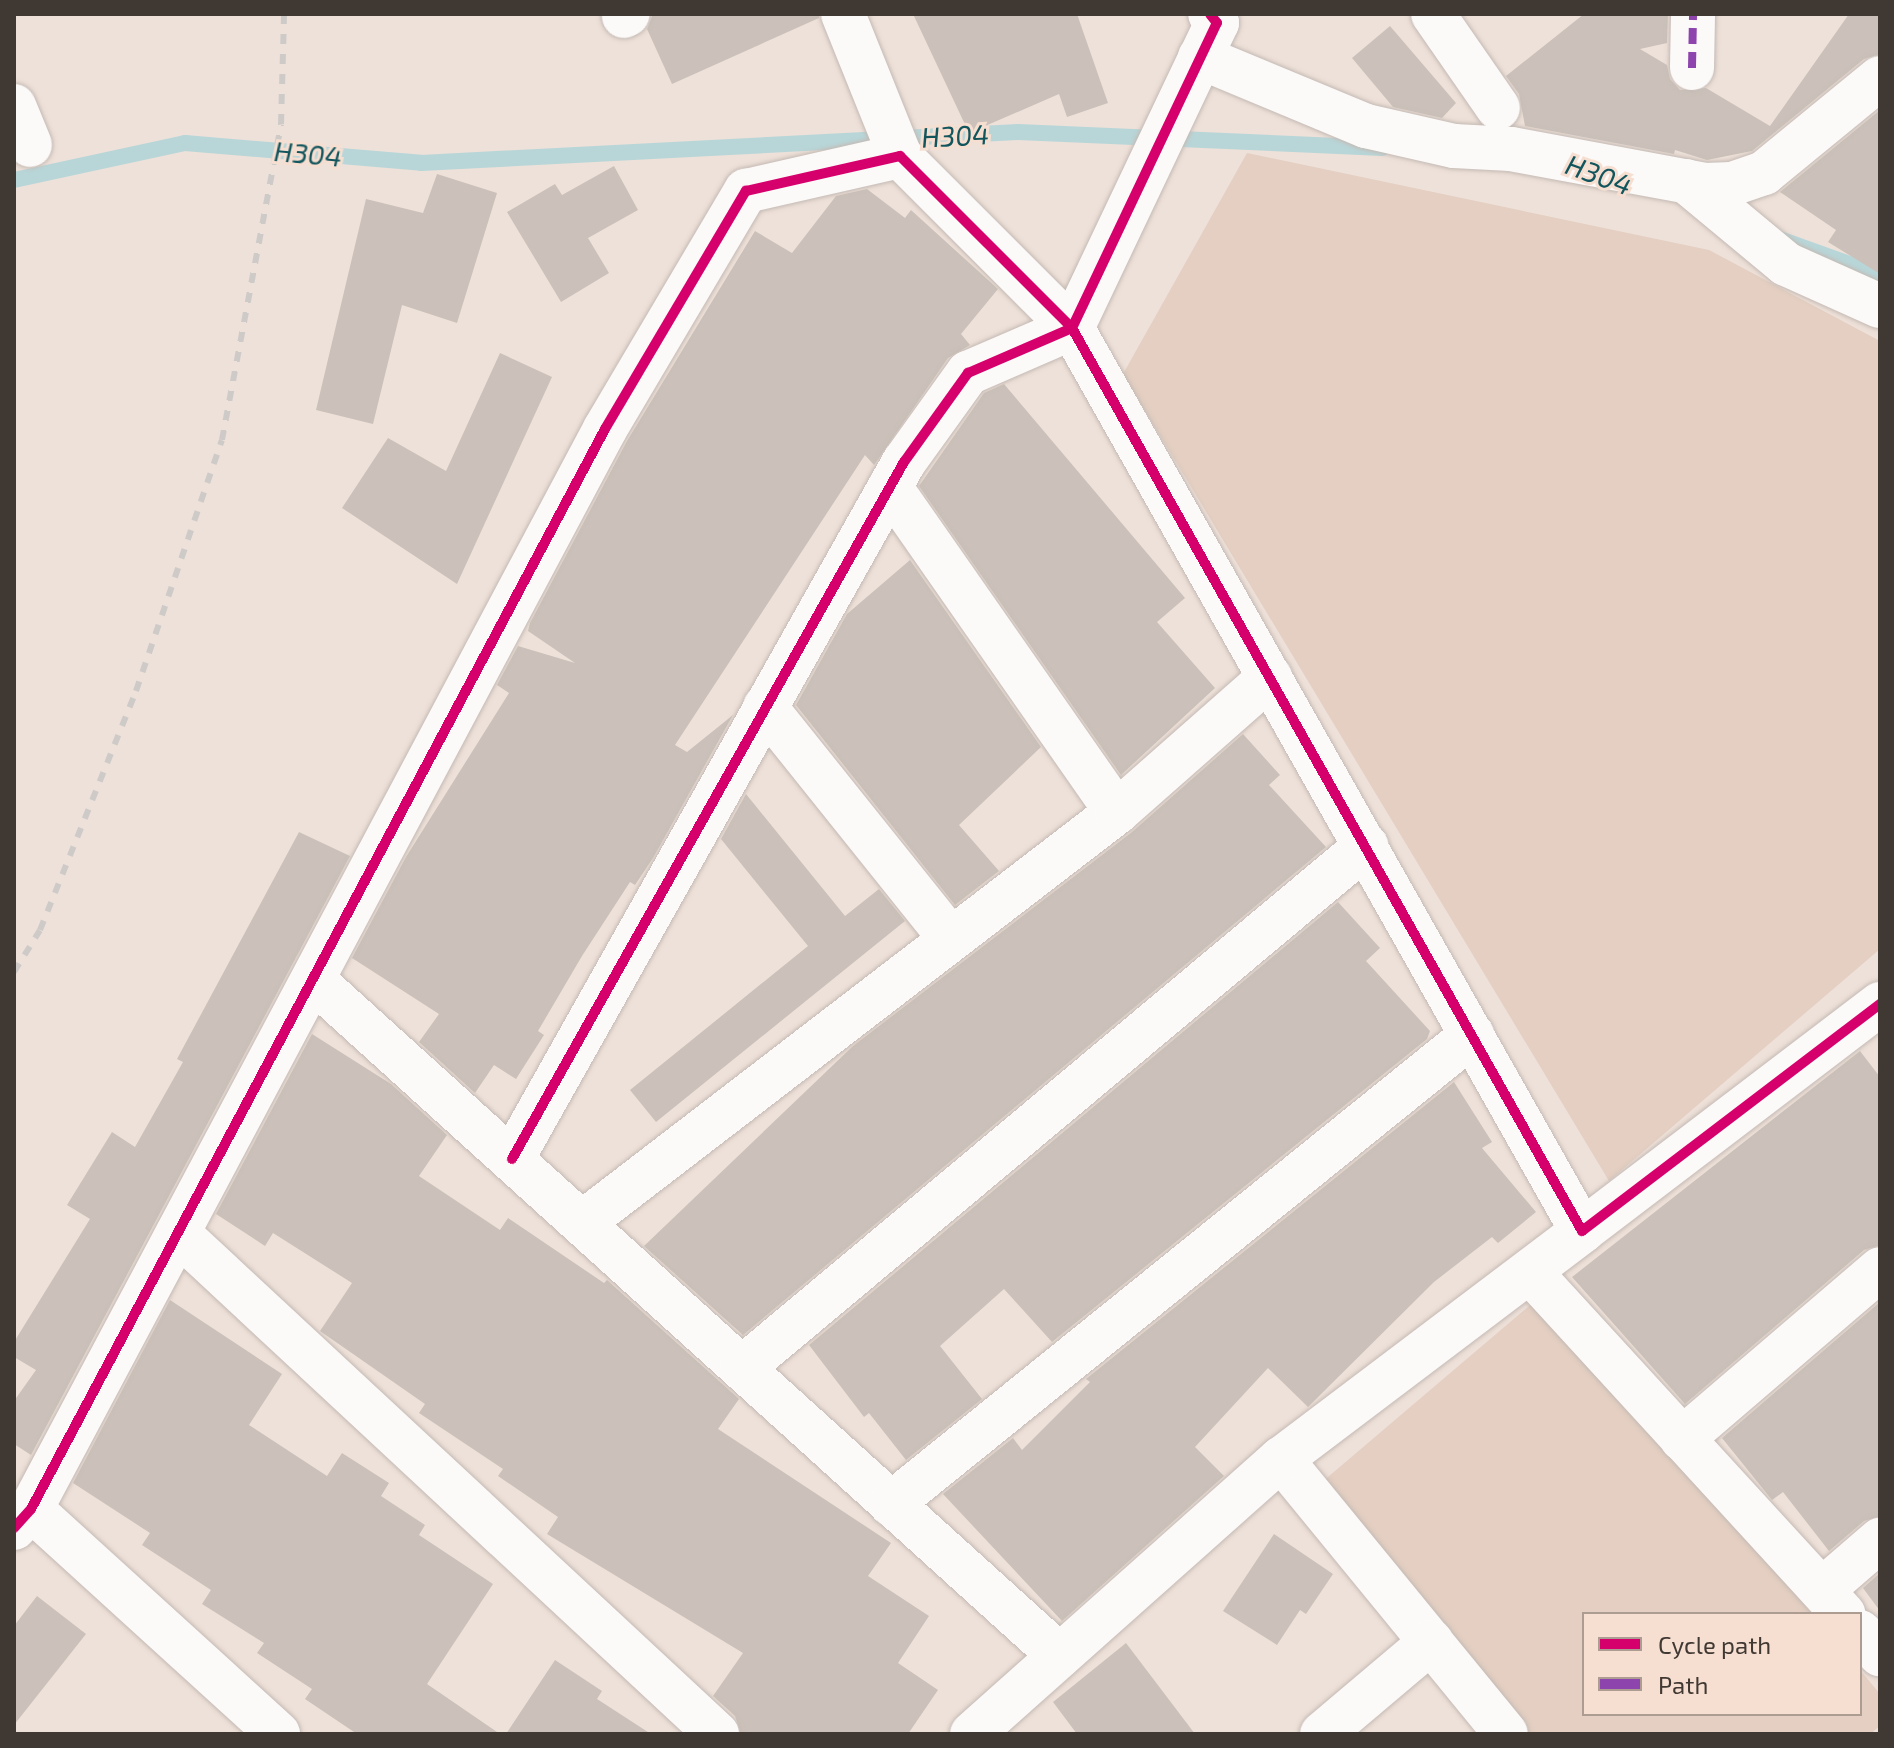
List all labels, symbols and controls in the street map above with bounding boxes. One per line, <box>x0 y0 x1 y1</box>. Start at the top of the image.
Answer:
water label: H304 <box>920 116 990 154</box>
water label: H304 <box>273 133 343 173</box>
water label: H304 <box>1561 147 1637 201</box>
legend <box>1582 1612 1862 1716</box>
text: Cycle path <box>1658 1630 1771 1659</box>
text: Path <box>1658 1670 1708 1699</box>

